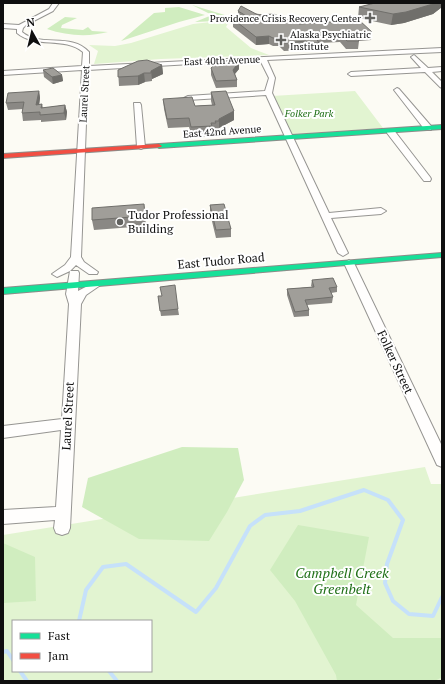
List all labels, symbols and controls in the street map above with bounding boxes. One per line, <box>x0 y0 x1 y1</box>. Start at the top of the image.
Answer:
north arrow <box>12 12 52 52</box>
place label: Providence Crisis Recovery Center <box>210 12 361 25</box>
marker: Providence Crisis Recovery Center <box>364 12 376 24</box>
text: N <box>26 14 36 30</box>
place label: Alaska Psychiatric Institute <box>290 28 371 53</box>
marker: Alaska Psychiatric Institute <box>275 34 287 46</box>
street label: East 40th Avenue <box>184 53 261 68</box>
street label: Laurel Street <box>77 65 93 123</box>
park label: Folker Park <box>284 107 333 120</box>
street label: East 42nd Avenue <box>182 122 262 141</box>
place label: Tudor Professional Building <box>128 207 229 236</box>
marker: Tudor Professional Building <box>115 217 125 227</box>
street label: East Tudor Road <box>177 249 265 272</box>
street label: Folker Street <box>374 328 417 396</box>
street label: Laurel Street <box>58 381 77 451</box>
park label: Campbell Creek Greenbelt <box>295 563 389 598</box>
legend <box>12 620 152 672</box>
text: Fast <box>48 628 71 643</box>
text: Jam <box>48 648 69 663</box>

